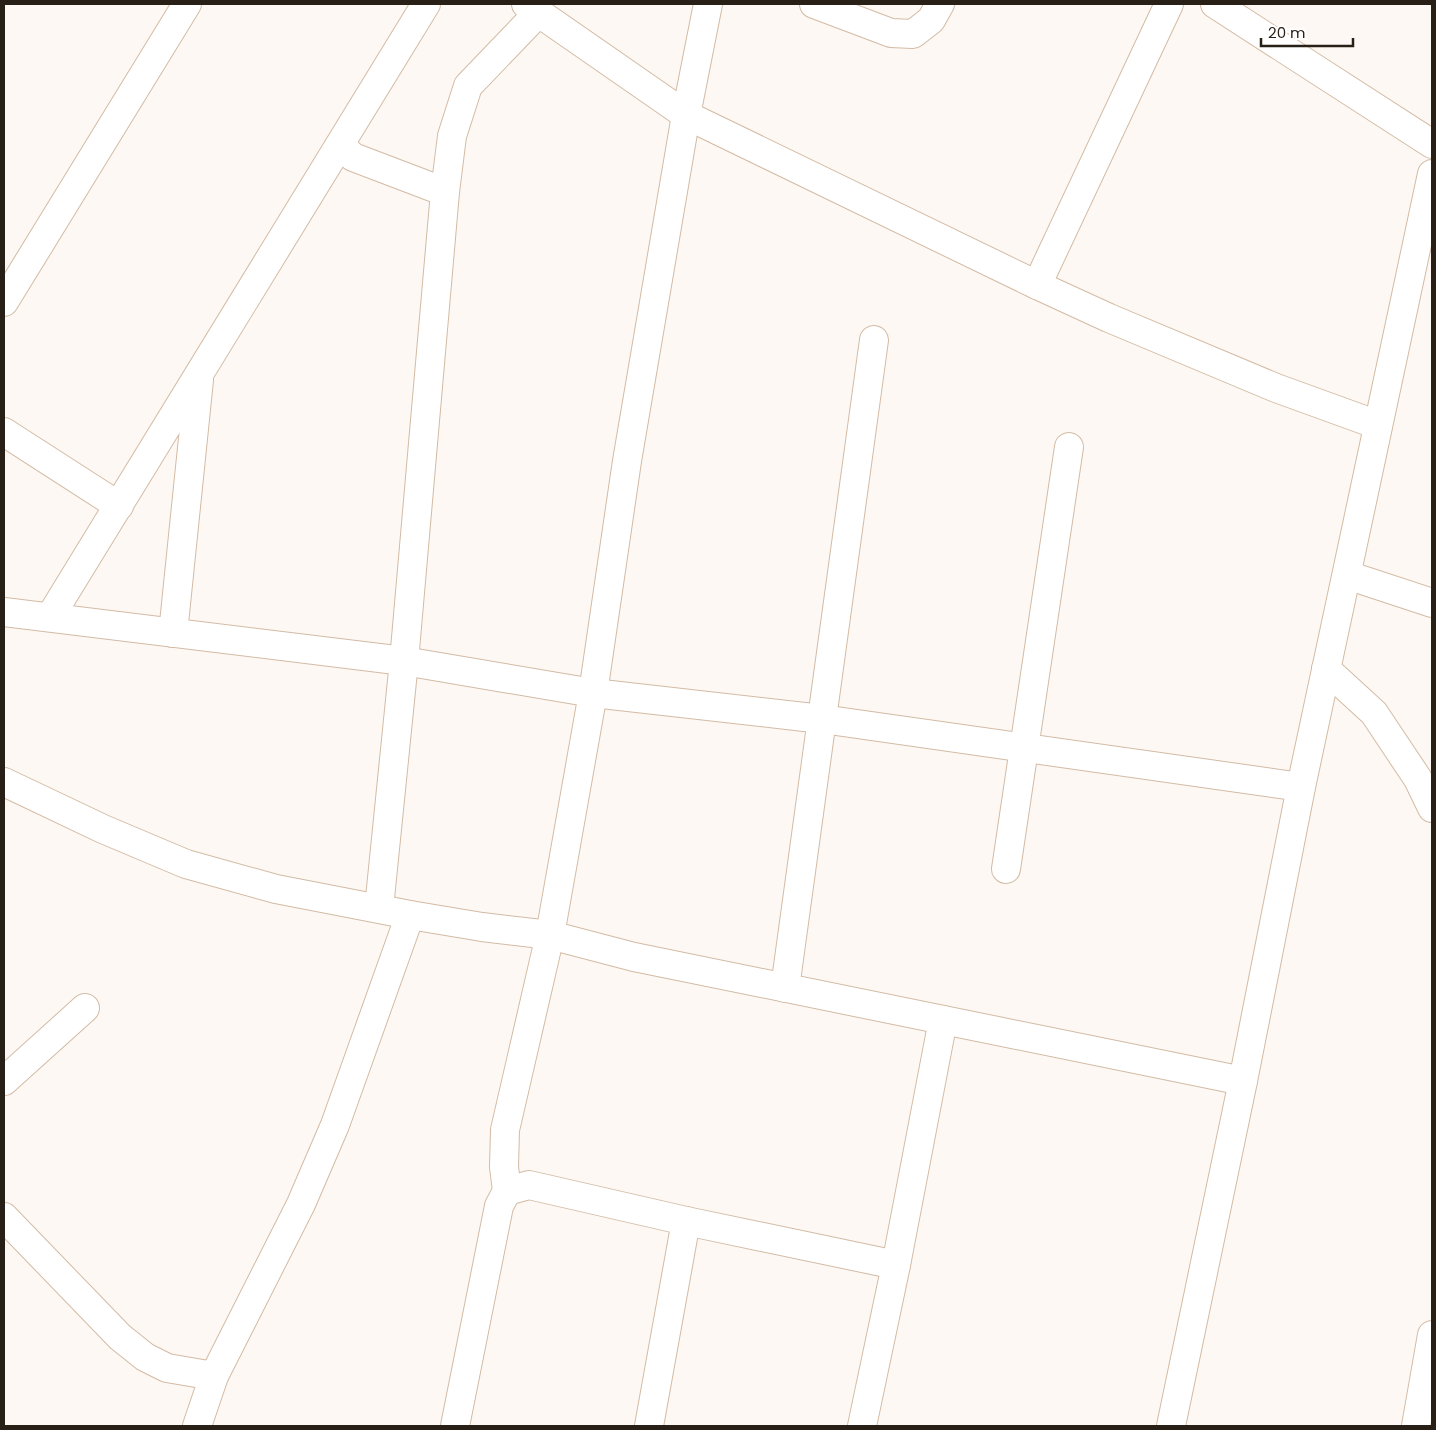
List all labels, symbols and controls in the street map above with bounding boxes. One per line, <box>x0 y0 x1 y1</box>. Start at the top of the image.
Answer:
scale bar <box>1261 15 1354 47</box>
text: 20 m <box>1268 22 1306 43</box>

